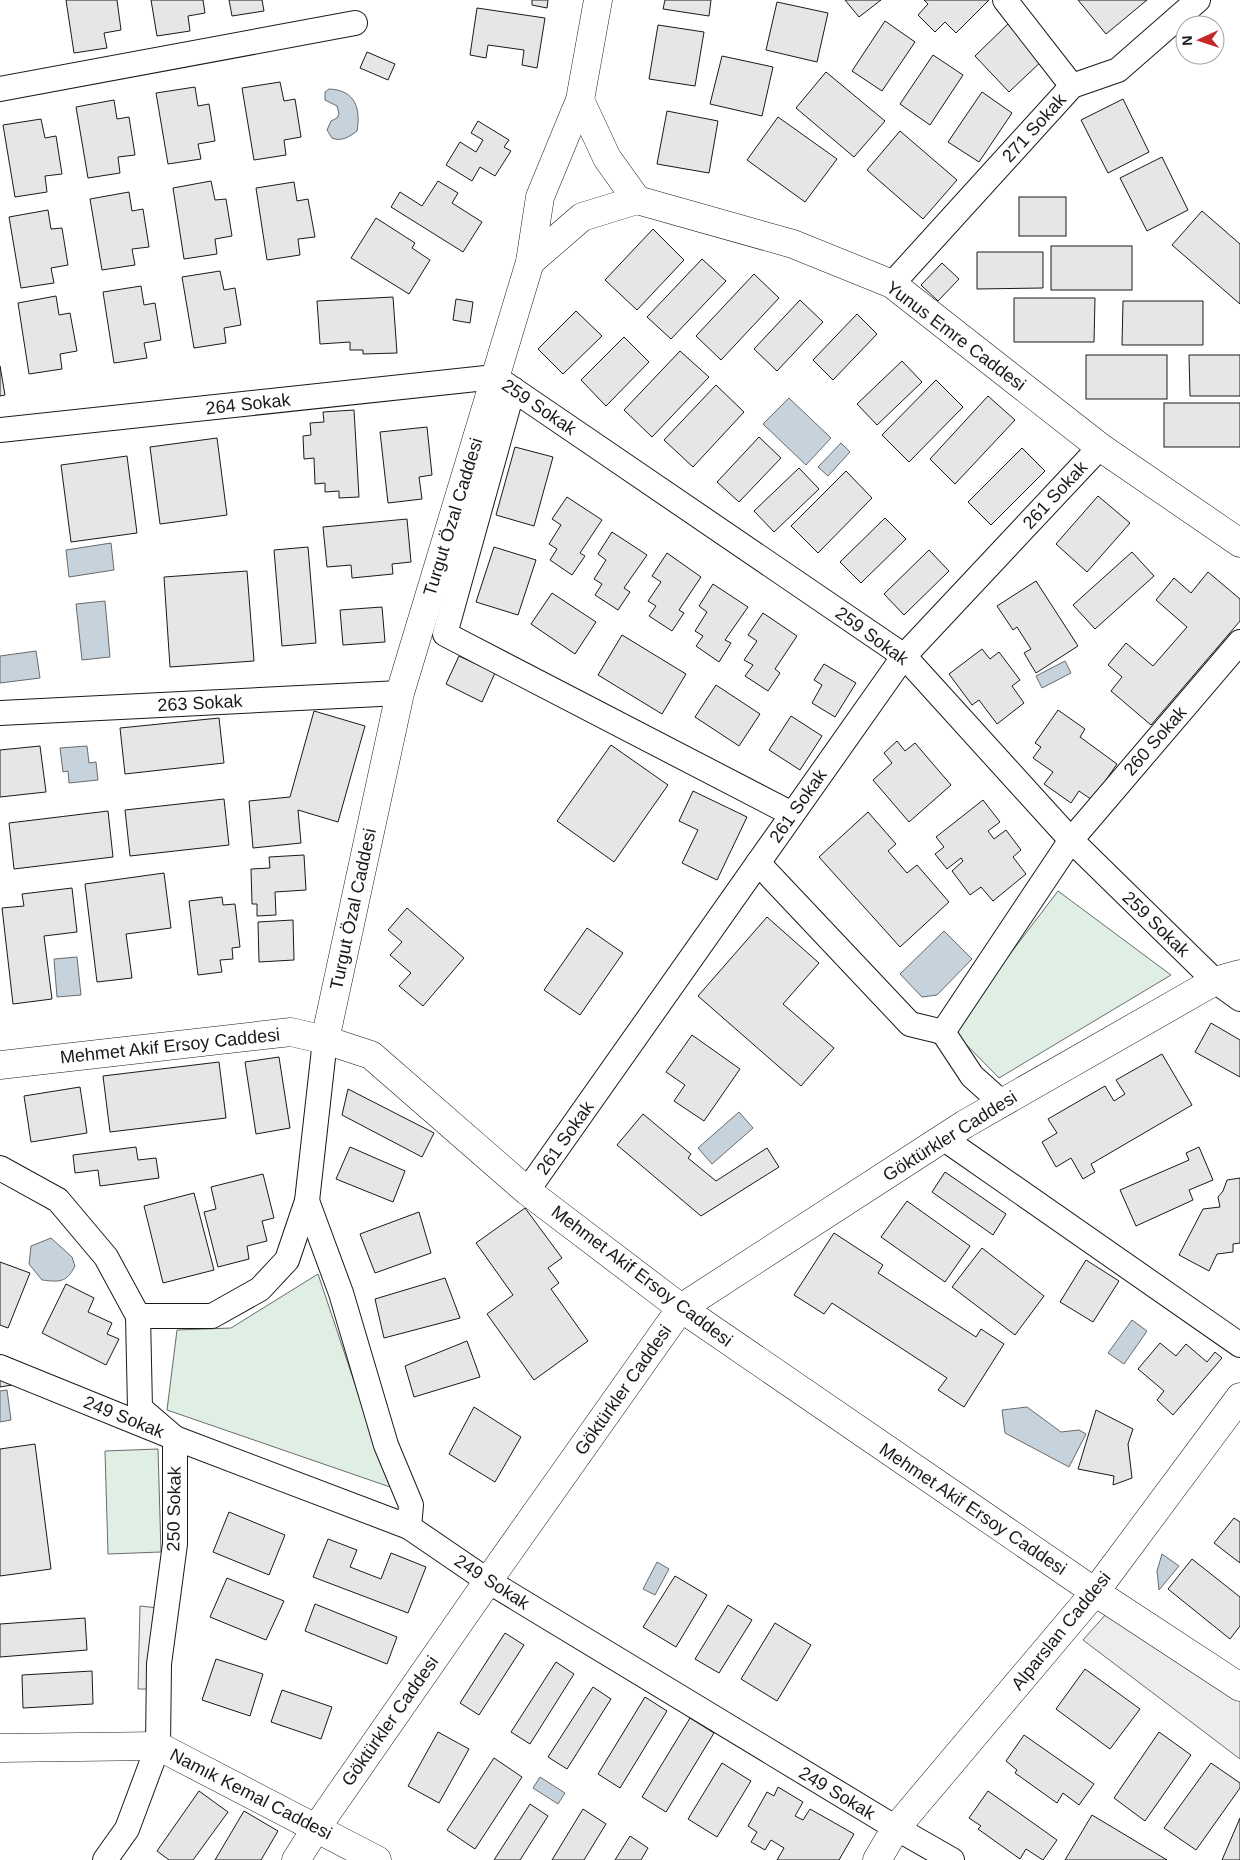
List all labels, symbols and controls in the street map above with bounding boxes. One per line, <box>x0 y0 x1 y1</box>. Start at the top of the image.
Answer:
north arrow <box>1175 15 1225 65</box>
text: N <box>1179 35 1195 46</box>
street label: 271 Sokak <box>998 89 1071 166</box>
street label: Yunus Emre Caddesi <box>882 277 1030 395</box>
street label: 259 Sokak <box>498 375 581 440</box>
street label: 264 Sokak <box>205 390 292 418</box>
street label: Turgut Özal Caddesi <box>419 435 487 599</box>
street label: 261 Sokak <box>1019 456 1092 533</box>
street label: 259 Sokak <box>832 603 913 670</box>
street label: 263 Sokak <box>157 691 244 715</box>
street label: 260 Sokak <box>1120 702 1191 780</box>
street label: 261 Sokak <box>765 765 831 847</box>
street label: Turgut Özal Caddesi <box>326 827 380 991</box>
street label: 259 Sokak <box>1118 887 1194 961</box>
street label: Mehmet Akif Ersoy Caddesi <box>59 1024 281 1068</box>
street label: Göktürkler Caddesi <box>879 1087 1021 1185</box>
street label: 261 Sokak <box>532 1097 598 1179</box>
street label: Mehmet Akif Ersoy Caddesi <box>548 1201 736 1351</box>
street label: Göktürkler Caddesi <box>571 1321 675 1459</box>
street label: 249 Sokak <box>81 1392 168 1443</box>
street label: Mehmet Akif Ersoy Caddesi <box>876 1439 1070 1579</box>
street label: 250 Sokak <box>163 1465 185 1552</box>
street label: 249 Sokak <box>451 1550 534 1614</box>
street label: Alparslan Caddesi <box>1007 1568 1115 1694</box>
street label: Göktürkler Caddesi <box>338 1652 442 1790</box>
street label: Namık Kemal Caddesi <box>167 1744 335 1844</box>
street label: 249 Sokak <box>795 1763 879 1824</box>

